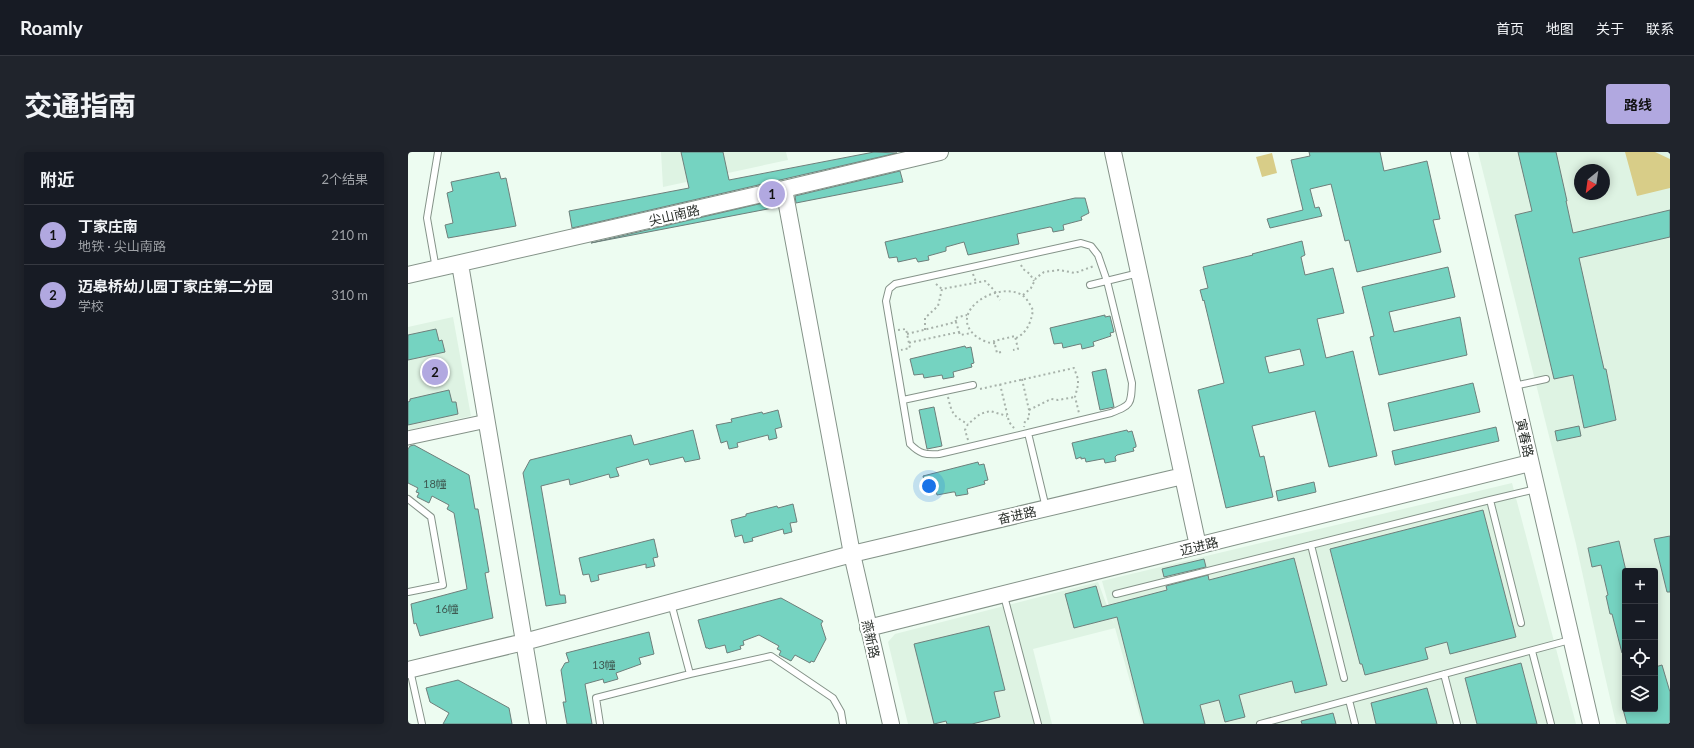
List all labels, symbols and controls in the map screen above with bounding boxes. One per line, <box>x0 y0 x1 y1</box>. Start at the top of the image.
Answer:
text: Roamly <box>20 16 83 39</box>
text: 首页 <box>1496 20 1524 37</box>
text: 地图 <box>1546 20 1574 37</box>
text: 关于 <box>1596 20 1624 37</box>
text: 联系 <box>1646 20 1674 37</box>
button: 路线 <box>1606 84 1670 124</box>
text: 交通指南 <box>24 88 136 122</box>
north arrow <box>1574 164 1610 200</box>
text: 附近 <box>40 169 74 190</box>
text: 2个结果 <box>321 171 368 187</box>
pin: 1 <box>759 179 785 209</box>
street label: 尖山南路 <box>647 201 701 229</box>
text: 丁家庄南 <box>78 217 138 235</box>
text: 1 <box>49 227 57 243</box>
text: 210 m <box>331 227 368 243</box>
text: 地铁 · 尖山南路 <box>78 238 166 254</box>
text: 迈皋桥幼儿园丁家庄第二分园 <box>78 277 273 295</box>
text: 2 <box>49 287 57 303</box>
text: 310 m <box>331 287 368 303</box>
text: 学校 <box>78 298 104 314</box>
pin: 2 <box>422 357 448 387</box>
street label: 寅春路 <box>1513 417 1537 459</box>
your location <box>919 476 939 496</box>
house number: 18幢 <box>423 477 447 490</box>
street label: 奋进路 <box>996 503 1038 527</box>
street label: 迈进路 <box>1178 534 1220 558</box>
map controls <box>1622 568 1658 712</box>
button: + <box>1622 568 1658 604</box>
house number: 16幢 <box>435 602 459 615</box>
button: − <box>1622 604 1658 640</box>
street label: 燕新路 <box>859 618 883 660</box>
button: locate <box>1622 640 1658 676</box>
house number: 13幢 <box>592 658 616 671</box>
button: layers <box>1622 676 1658 712</box>

